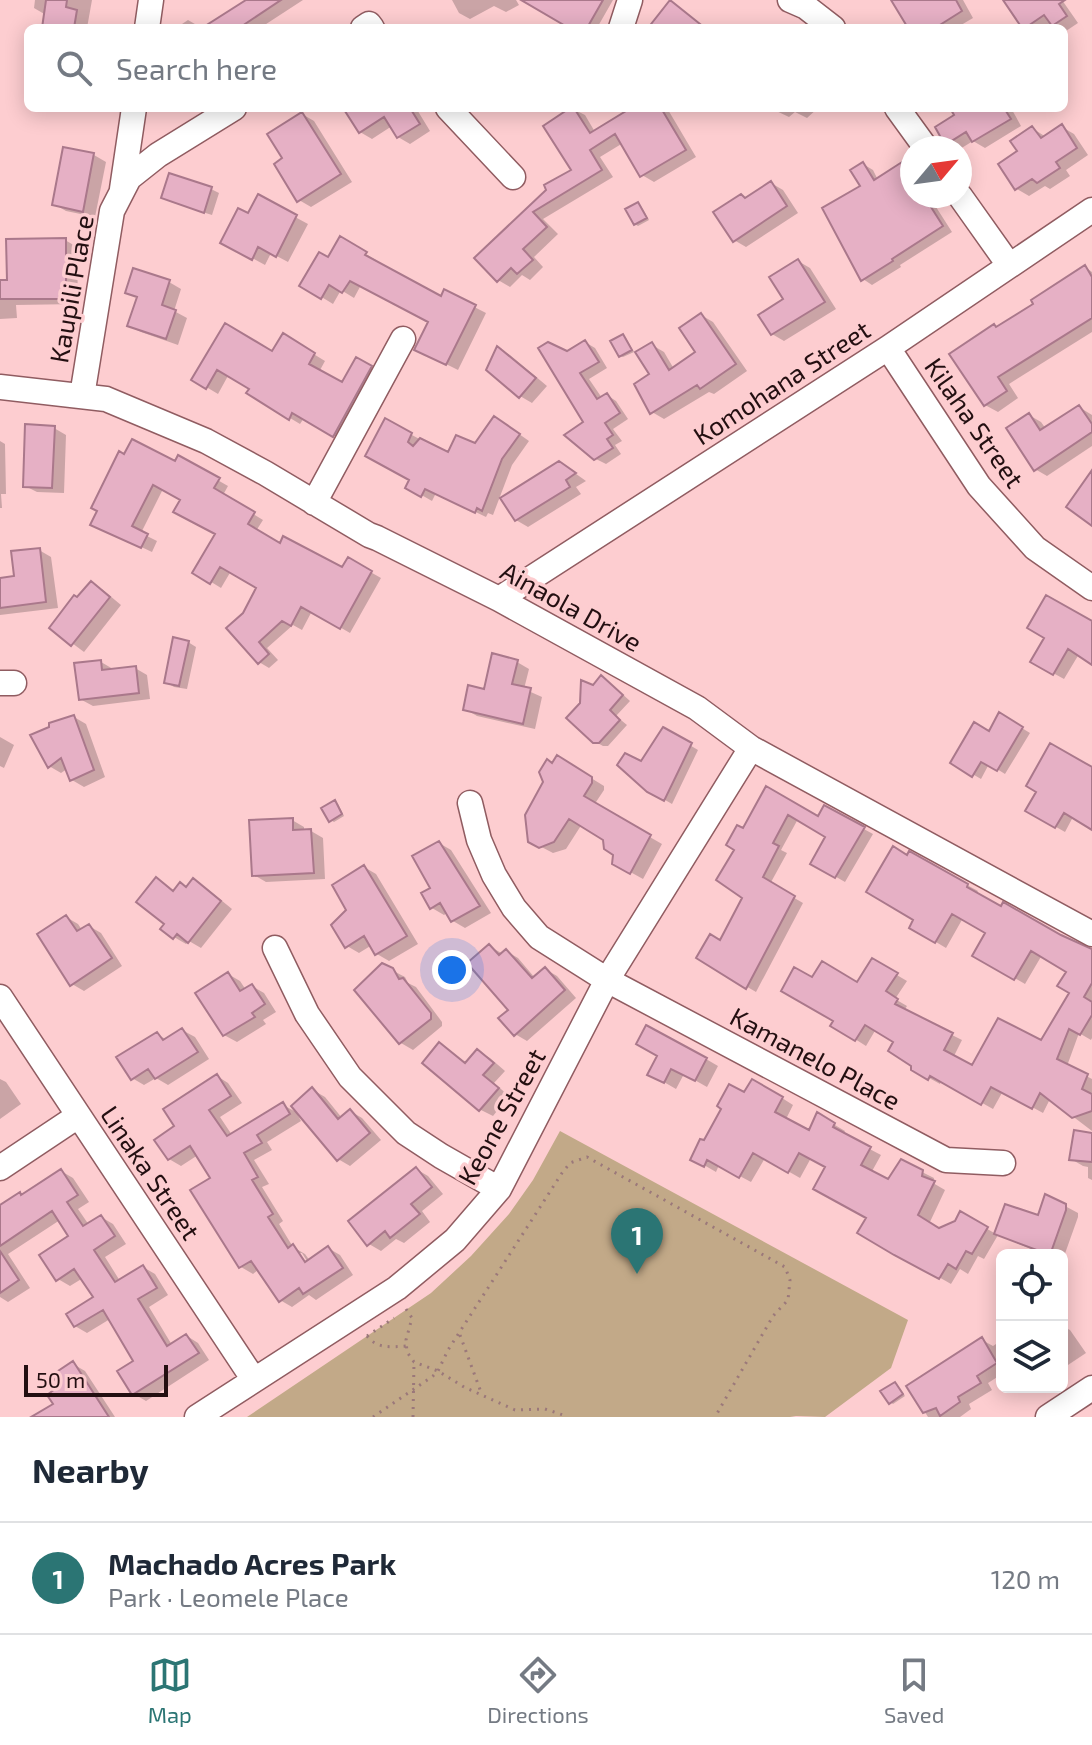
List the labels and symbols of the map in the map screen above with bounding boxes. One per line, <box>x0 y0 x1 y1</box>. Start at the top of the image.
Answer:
north arrow <box>900 136 972 208</box>
street label: Kaupili Place <box>42 212 99 365</box>
street label: Komohana Street <box>687 313 875 450</box>
street label: Kilaha Street <box>919 351 1031 493</box>
street label: Ainaola Drive <box>496 554 648 657</box>
your location <box>432 950 472 990</box>
street label: Kamanelo Place <box>725 1000 906 1115</box>
street label: Keone Street <box>451 1043 551 1190</box>
street label: Linaka Street <box>95 1099 207 1245</box>
pin: 1 <box>611 1208 663 1274</box>
scale bar <box>24 1361 168 1397</box>

